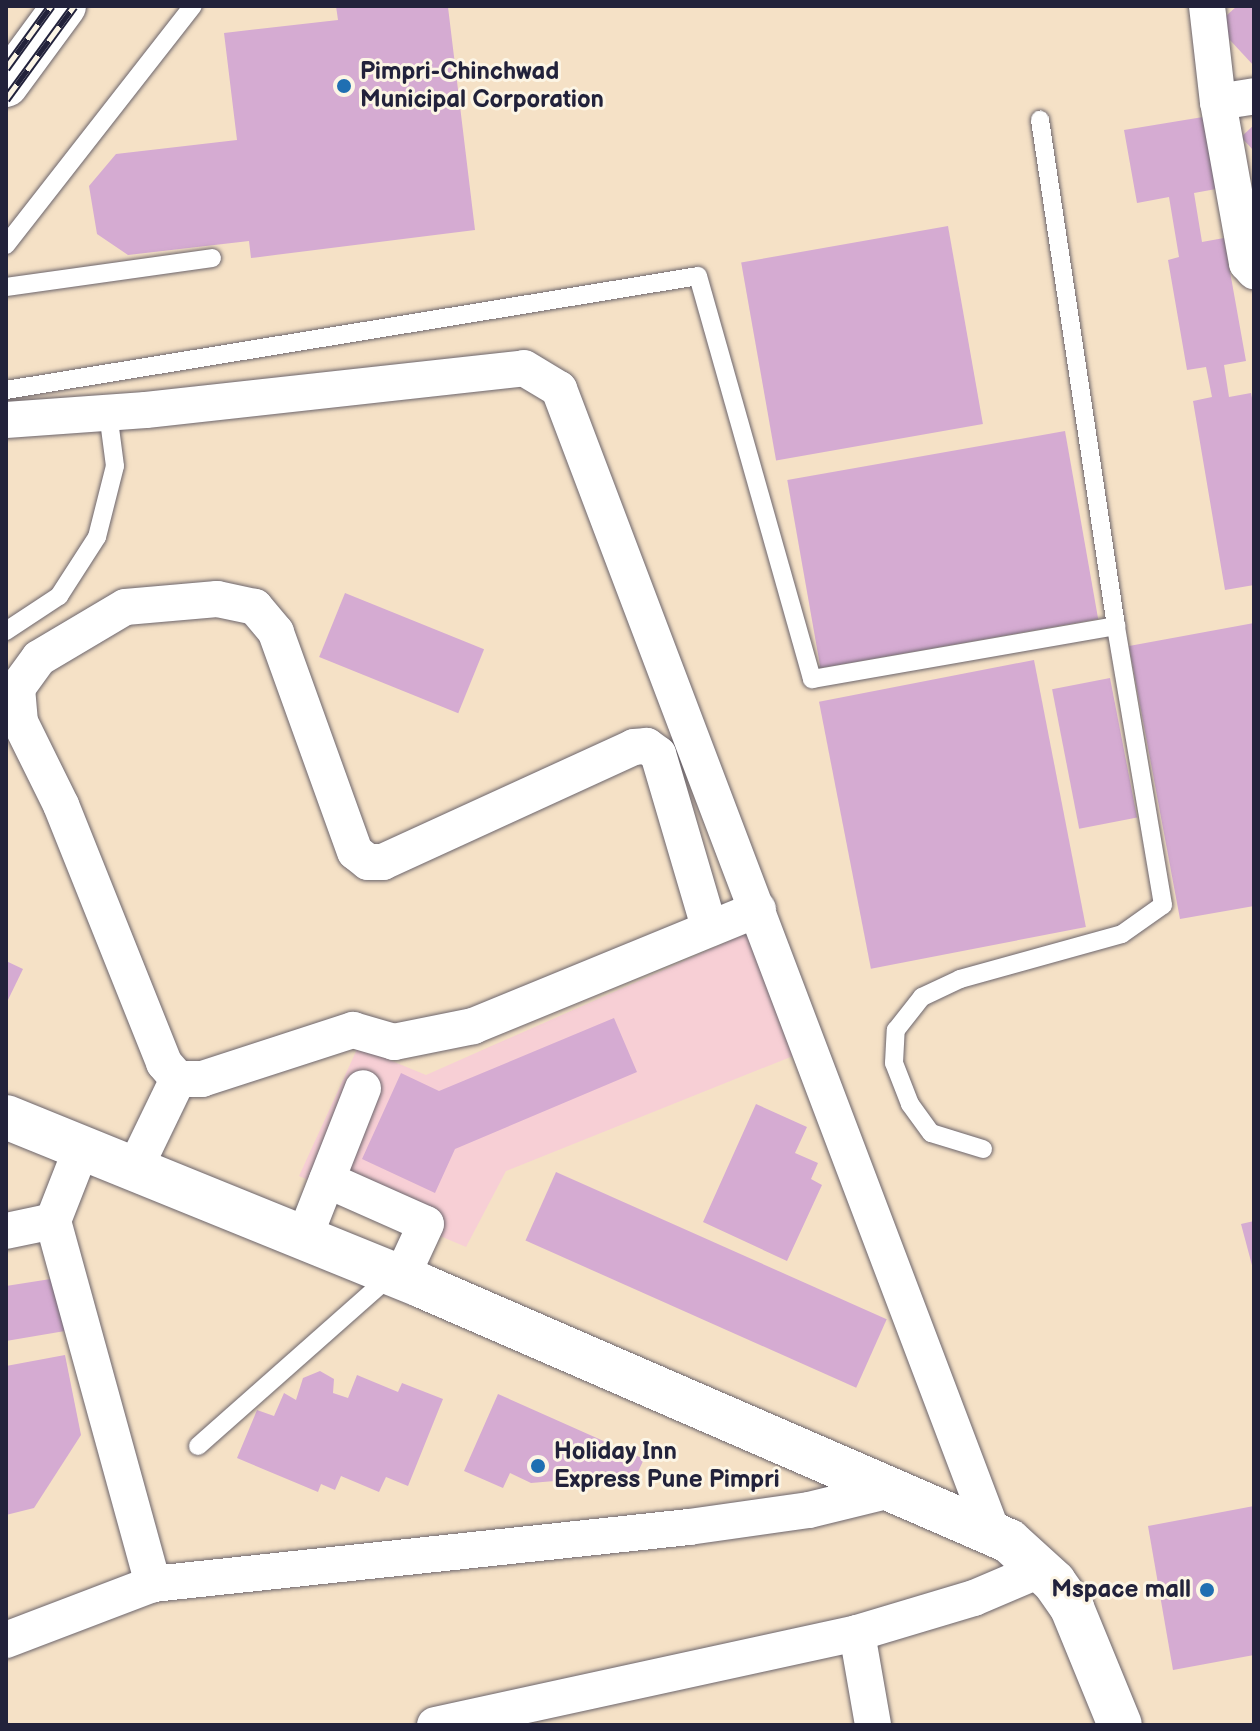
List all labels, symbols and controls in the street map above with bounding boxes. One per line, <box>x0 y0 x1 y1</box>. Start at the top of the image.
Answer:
place label: Pimpri-Chinchwad Municipal Corporation <box>360 58 604 114</box>
marker: Pimpri-Chinchwad Municipal Corporation <box>335 77 353 95</box>
place label: Holiday Inn Express Pune Pimpri <box>554 1438 780 1494</box>
marker: Holiday Inn Express Pune Pimpri <box>529 1457 547 1475</box>
place label: Mspace mall <box>1051 1576 1191 1604</box>
marker: Mspace mall <box>1198 1581 1216 1599</box>

